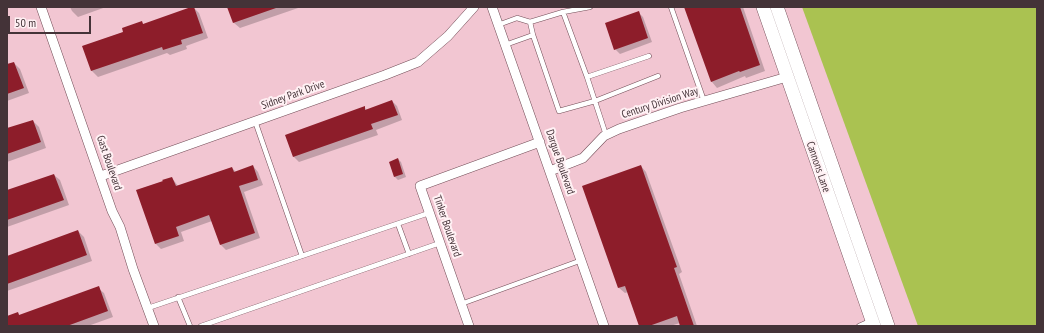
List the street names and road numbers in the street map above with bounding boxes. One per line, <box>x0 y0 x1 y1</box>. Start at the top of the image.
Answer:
street label: Sidney Park Drive <box>260 77 326 113</box>
street label: Century Division Way <box>620 84 700 122</box>
street label: Dargue Boulevard <box>543 128 577 196</box>
street label: Gast Boulevard <box>93 134 125 192</box>
street label: Cannons Lane <box>803 140 833 194</box>
street label: Tinker Boulevard <box>430 193 464 259</box>

